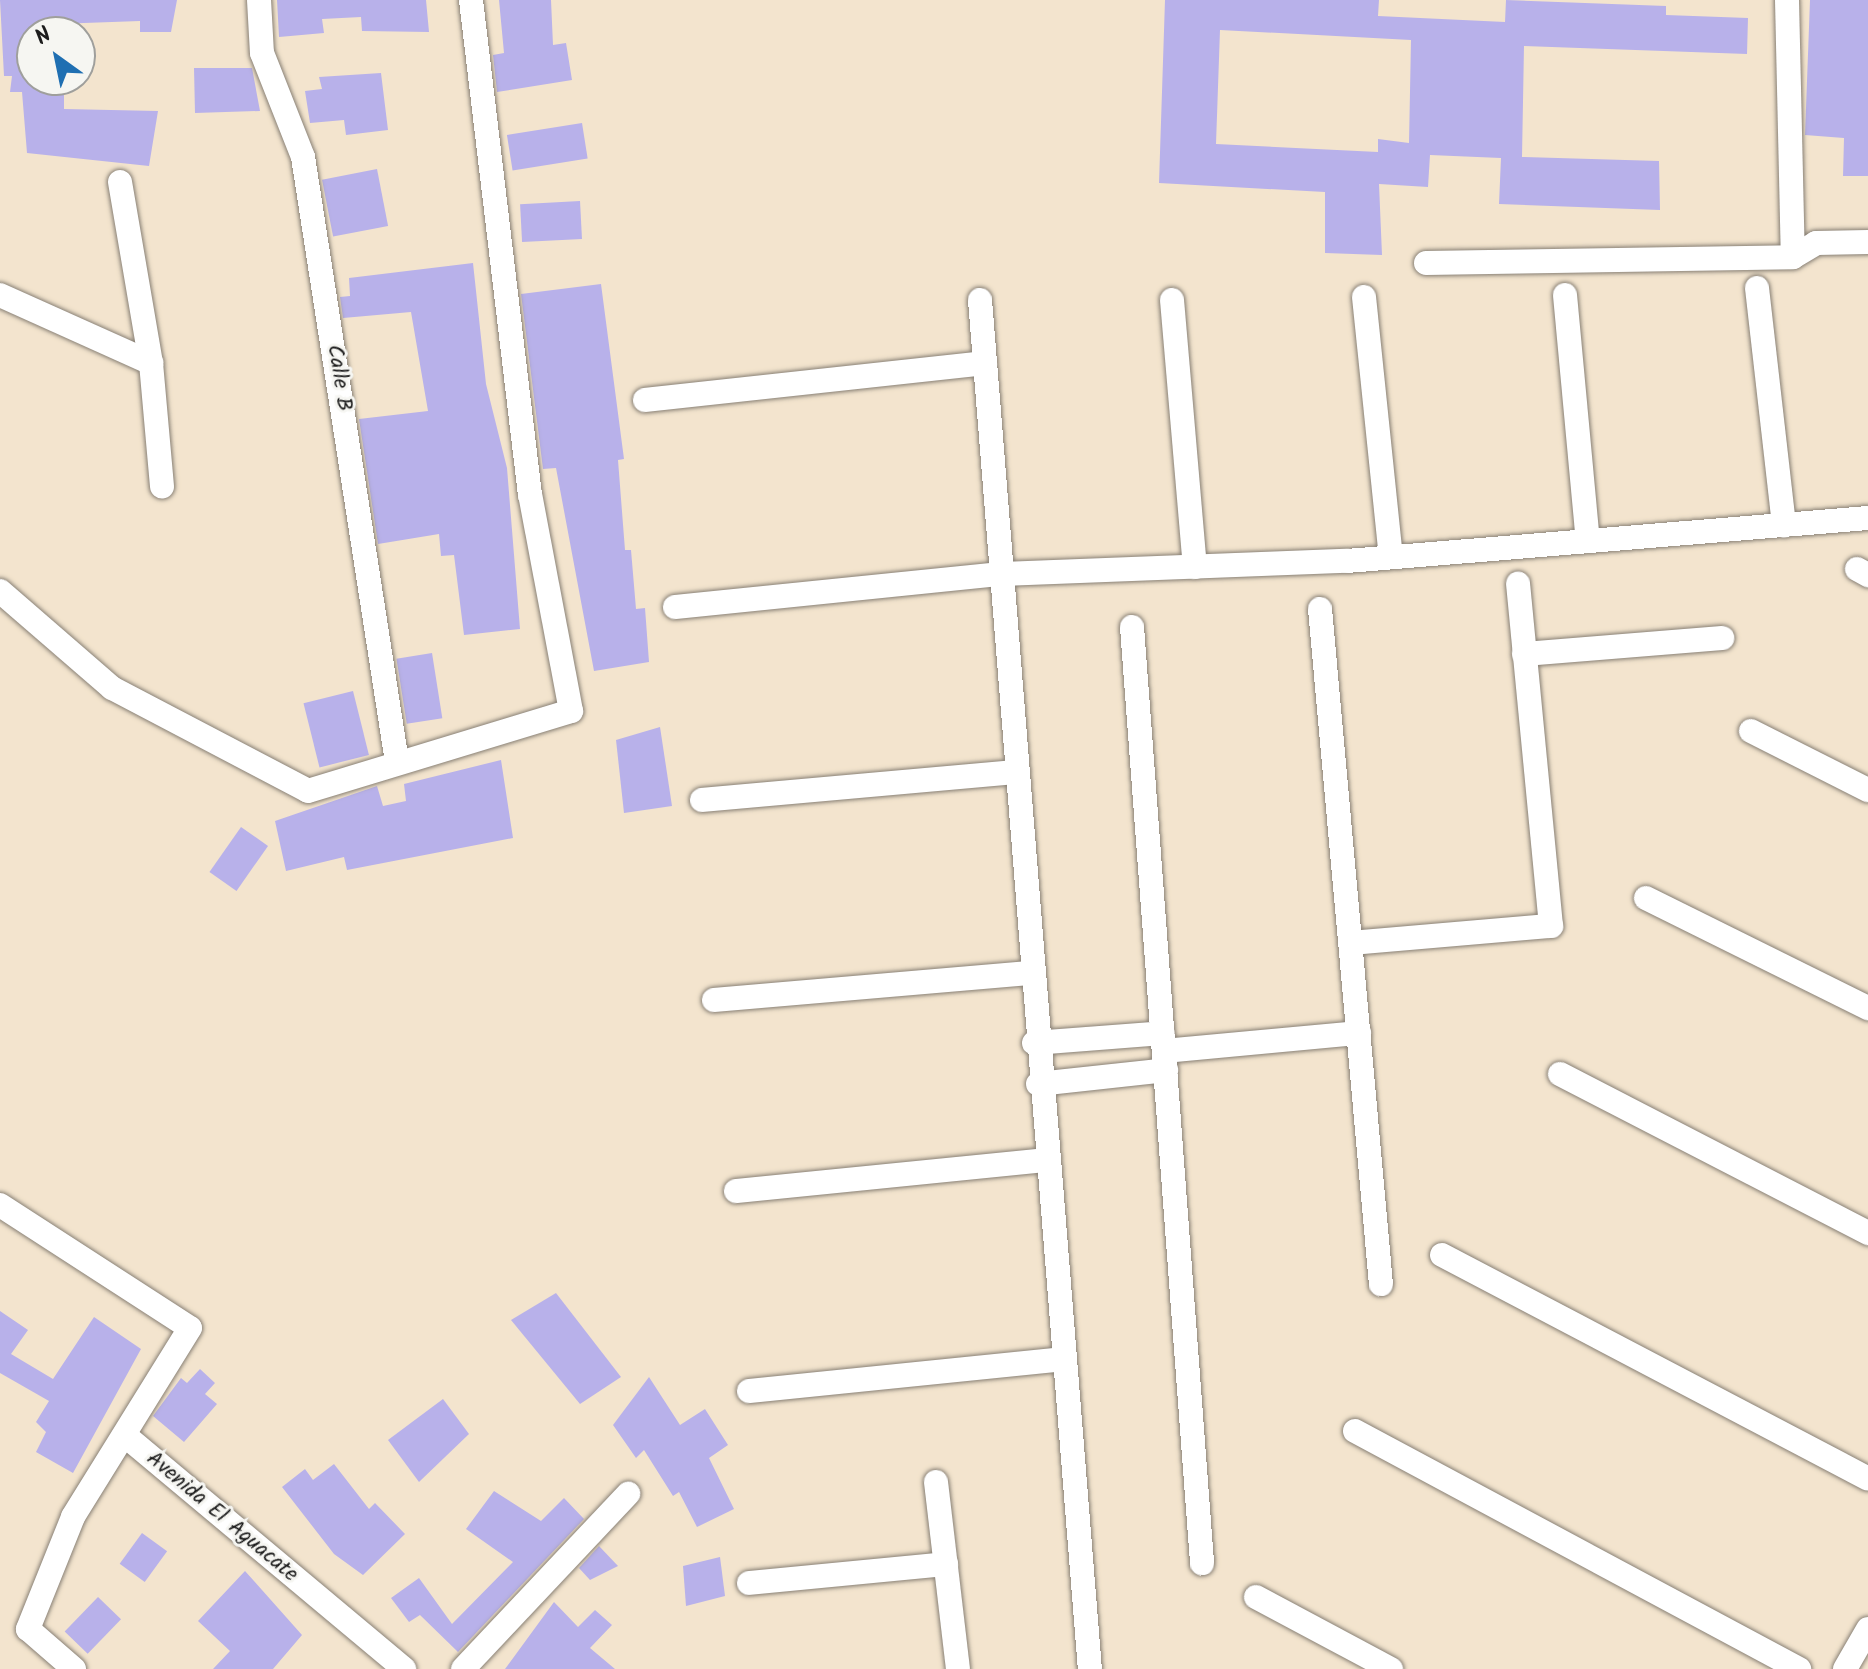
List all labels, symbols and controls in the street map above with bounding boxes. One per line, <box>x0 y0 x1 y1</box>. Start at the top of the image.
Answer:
north arrow <box>16 16 96 96</box>
text: N <box>28 19 59 56</box>
street label: Calle B <box>321 343 357 413</box>
street label: Avenida El Aguacate <box>141 1446 303 1588</box>

